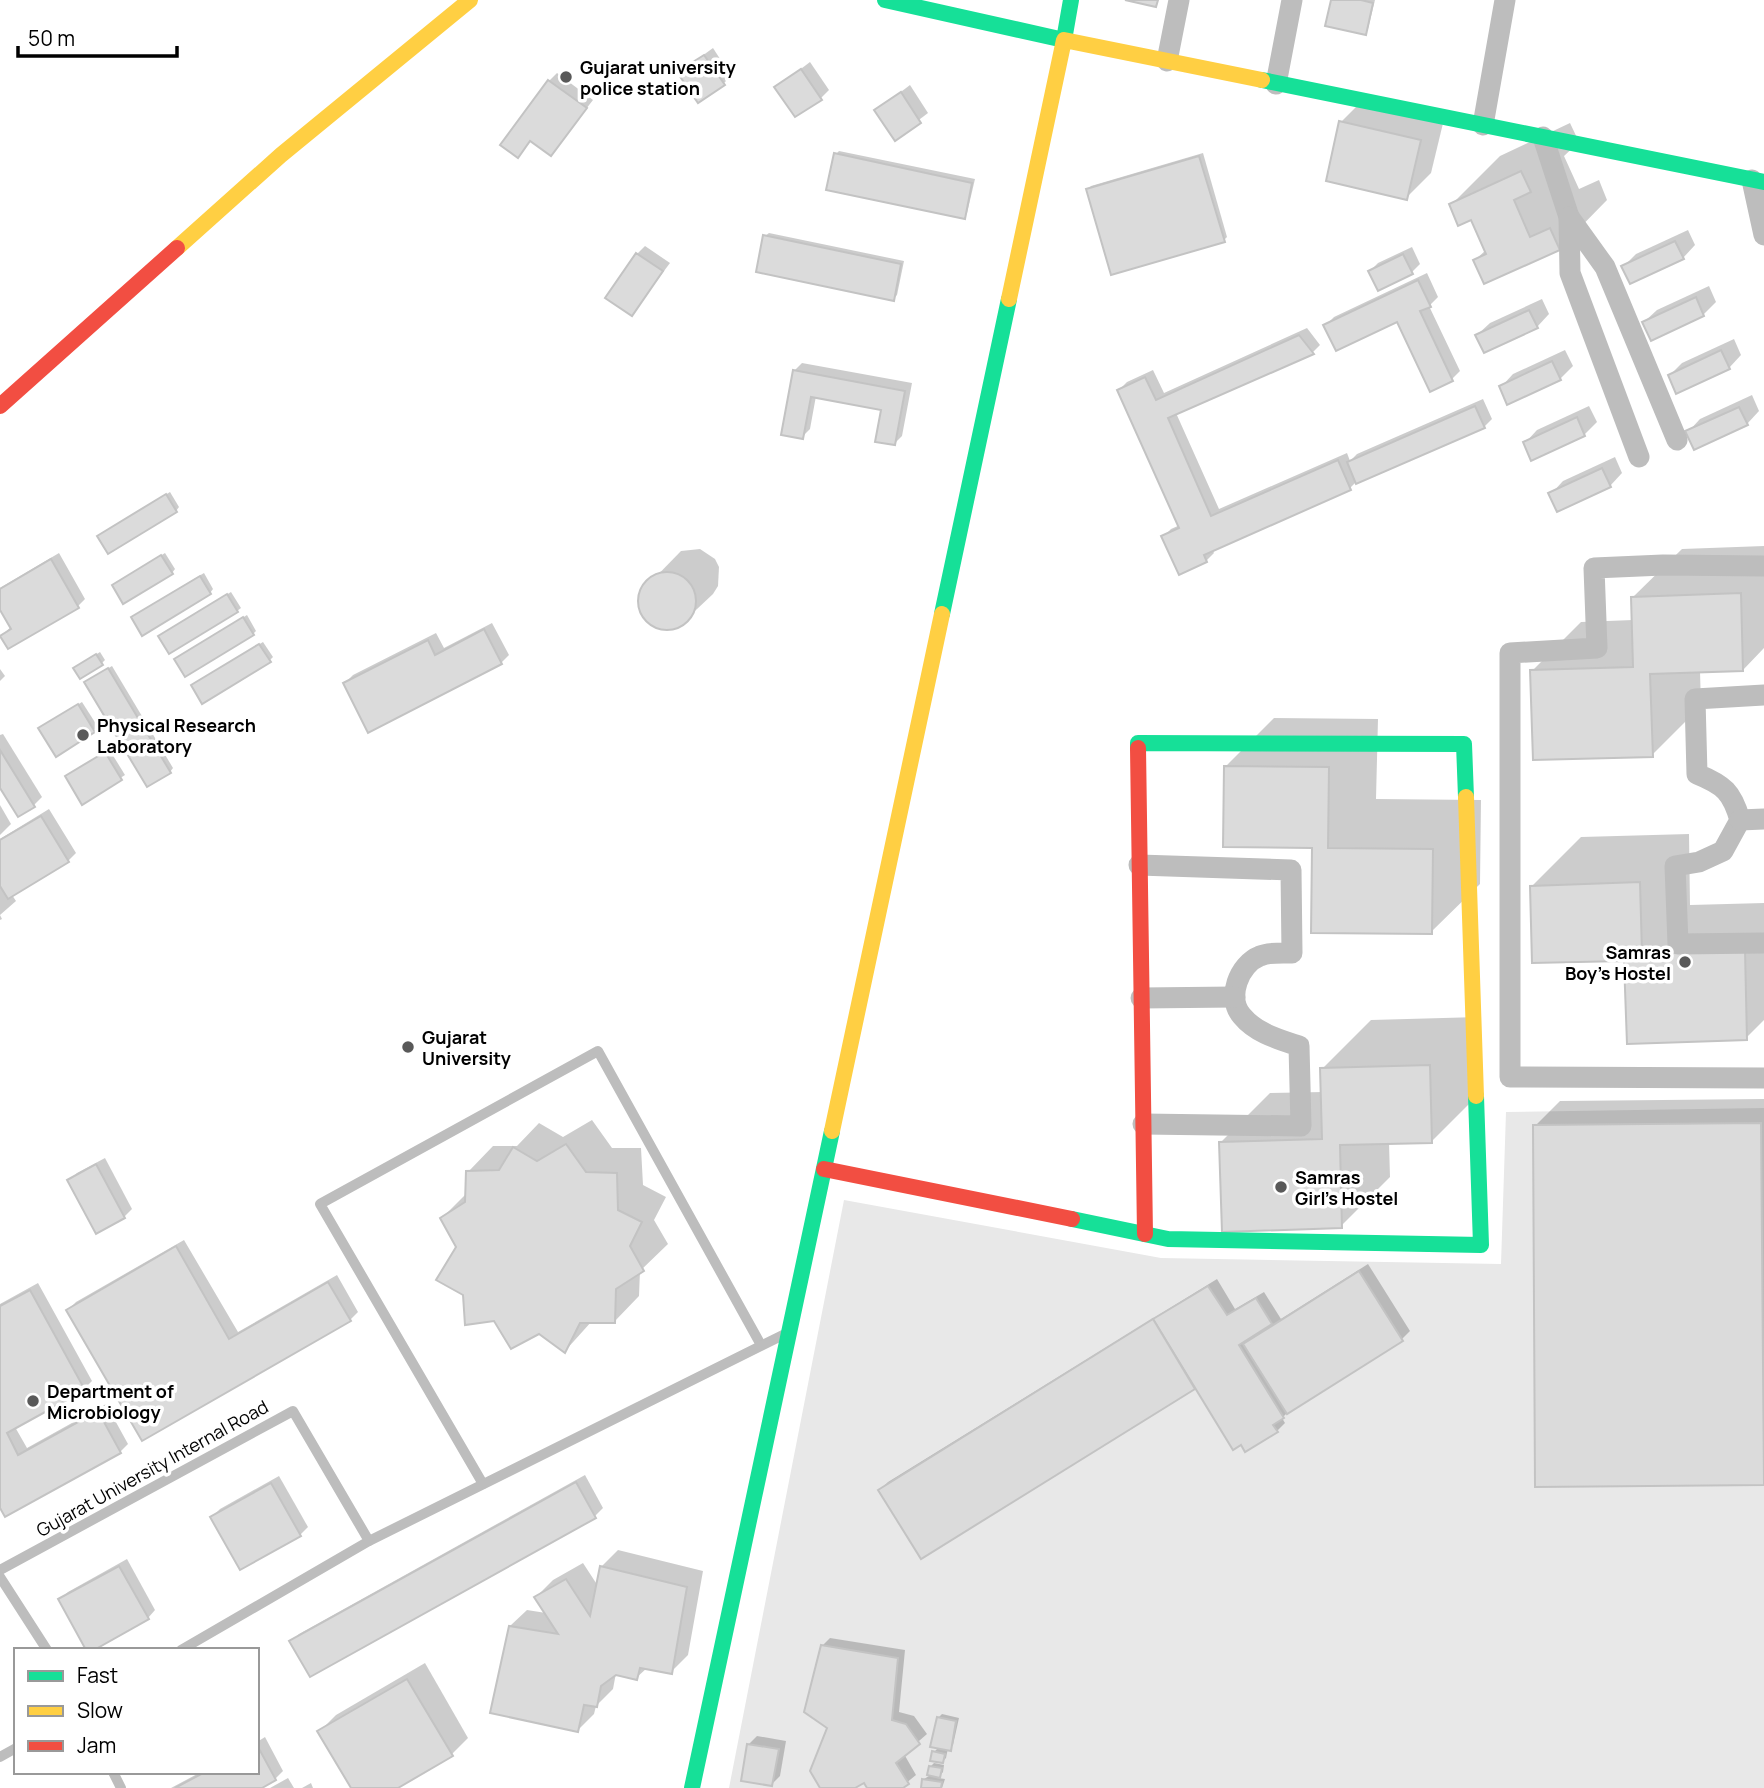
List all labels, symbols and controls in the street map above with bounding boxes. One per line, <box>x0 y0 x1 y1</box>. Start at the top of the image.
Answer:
scale bar <box>18 14 177 58</box>
text: 50 m <box>28 24 75 52</box>
place label: Gujarat university police station <box>580 55 736 100</box>
marker: Gujarat university police station <box>558 69 574 85</box>
place label: Physical Research Laboratory <box>97 713 256 758</box>
marker: Physical Research Laboratory <box>75 727 91 743</box>
place label: Samras Boy's Hostel <box>1565 940 1671 985</box>
marker: Samras Boy's Hostel <box>1677 954 1693 970</box>
place label: Gujarat University <box>422 1025 511 1070</box>
marker: Gujarat University <box>400 1039 416 1055</box>
place label: Samras Girl's Hostel <box>1295 1165 1398 1210</box>
marker: Samras Girl's Hostel <box>1273 1179 1289 1195</box>
place label: Department of Microbiology <box>47 1379 174 1424</box>
marker: Department of Microbiology <box>25 1393 41 1409</box>
street label: Gujarat University Internal Road <box>32 1394 272 1542</box>
legend <box>14 1648 259 1774</box>
text: Fast <box>77 1661 118 1689</box>
text: Slow <box>77 1696 123 1724</box>
text: Jam <box>77 1731 116 1759</box>

